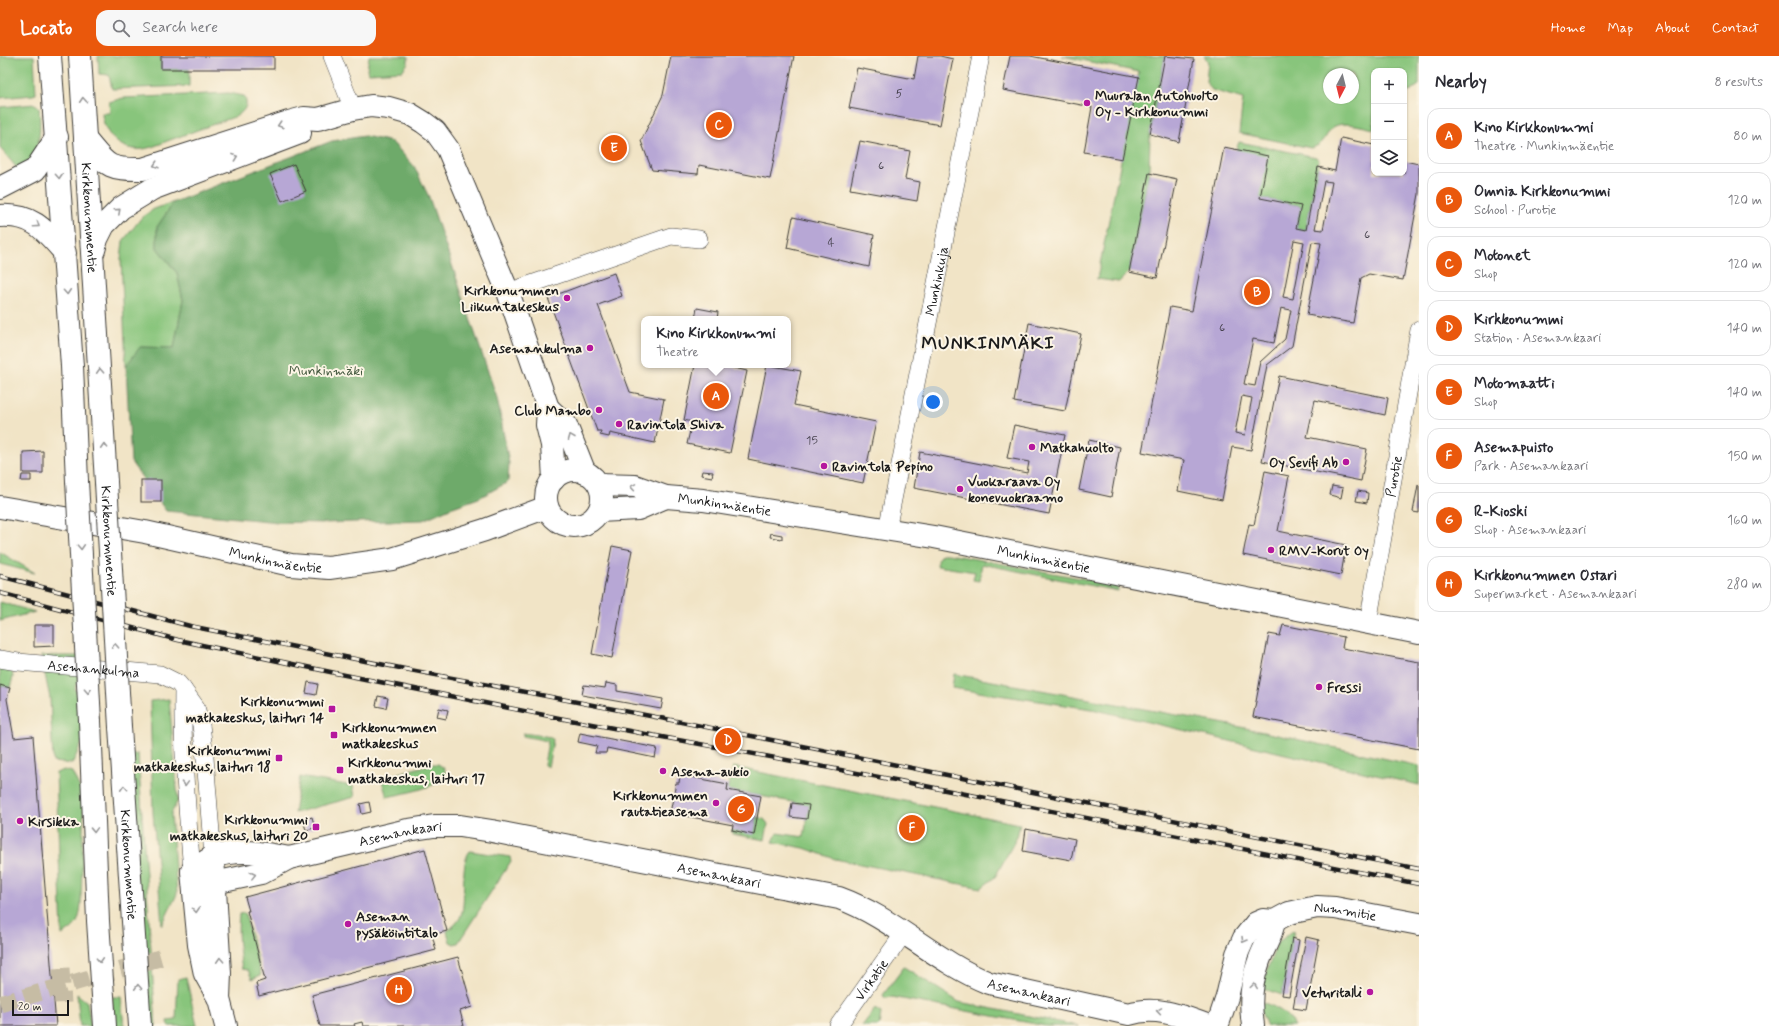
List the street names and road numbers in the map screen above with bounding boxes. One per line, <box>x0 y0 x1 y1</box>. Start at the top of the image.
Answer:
street label: Kirkkonummentie <box>77 162 101 274</box>
street label: Munkinkuja <box>922 245 953 317</box>
street label: Purotie <box>1382 454 1407 499</box>
street label: Kirkkonummentie <box>96 485 121 597</box>
street label: Munkinmäentie <box>677 490 773 521</box>
street label: Munkinmäentie <box>996 542 1092 578</box>
street label: Munkinmäentie <box>227 543 323 577</box>
street label: Asemankulma <box>47 657 140 682</box>
street label: Kirkkonummentie <box>116 809 141 921</box>
street label: Asemankaari <box>357 818 442 851</box>
street label: Asemankaari <box>676 859 762 893</box>
street label: Nummitie <box>1313 899 1378 926</box>
street label: Virkatie <box>851 956 893 1005</box>
street label: Asemankaari <box>986 975 1072 1011</box>

